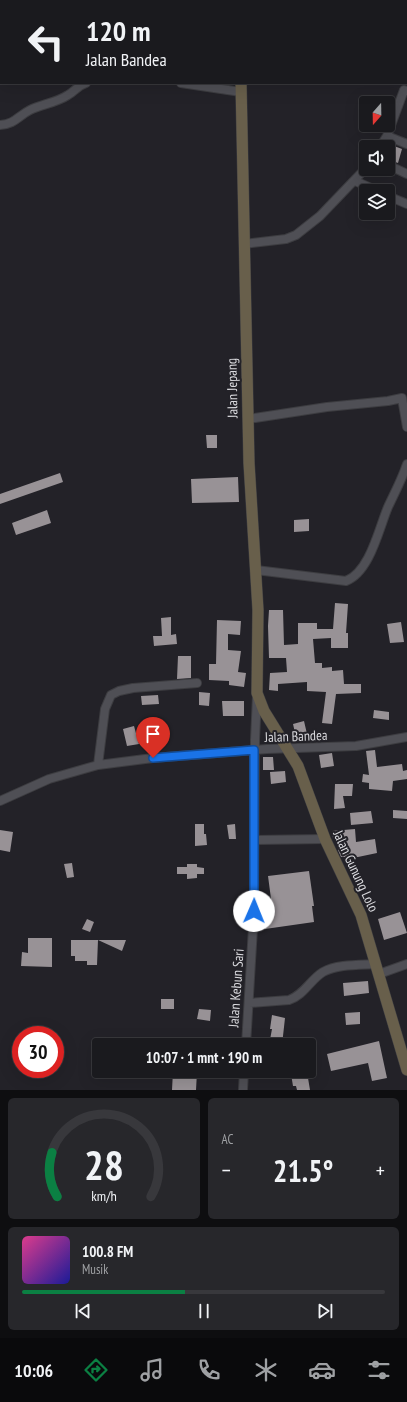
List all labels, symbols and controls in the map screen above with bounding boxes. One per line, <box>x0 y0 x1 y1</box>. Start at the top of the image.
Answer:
text: 120 m <box>86 12 150 49</box>
icon: left <box>20 16 72 68</box>
text: Jalan Bandea <box>86 48 167 71</box>
north arrow <box>359 96 395 132</box>
map controls <box>359 96 395 220</box>
button: sound <box>359 140 395 176</box>
button: layers <box>359 184 395 220</box>
street label: Jalan Jepang <box>222 358 242 419</box>
pin <box>136 717 170 758</box>
icon: arrive <box>142 723 164 745</box>
street label: Jalan Bandea <box>263 726 328 746</box>
street label: Jalan Gunung Lolo <box>329 826 383 915</box>
position arrow <box>233 890 275 932</box>
street label: Jalan Kebun Sari <box>224 948 248 1029</box>
speed limit sign: 30 <box>12 1026 64 1078</box>
text: 10:07 · 1 mnt · 190 m <box>146 1048 262 1067</box>
text: AC <box>222 1131 233 1148</box>
text: 28 <box>84 1137 124 1190</box>
text: 21.5° <box>273 1151 333 1190</box>
text: − <box>222 1156 231 1184</box>
text: + <box>376 1156 385 1184</box>
text: km/h <box>91 1185 116 1204</box>
text: 100.8 FM <box>82 1242 133 1261</box>
text: Musik <box>82 1261 108 1278</box>
icon: previous <box>72 1300 94 1322</box>
icon: pause <box>193 1300 215 1322</box>
icon: next <box>314 1300 336 1322</box>
icon: directions <box>82 1356 110 1384</box>
icon: music <box>138 1356 166 1384</box>
icon: phone <box>195 1356 223 1384</box>
icon: climate <box>252 1356 280 1384</box>
icon: car <box>308 1356 336 1384</box>
icon: filters <box>365 1356 393 1384</box>
text: 10:06 <box>14 1359 53 1382</box>

